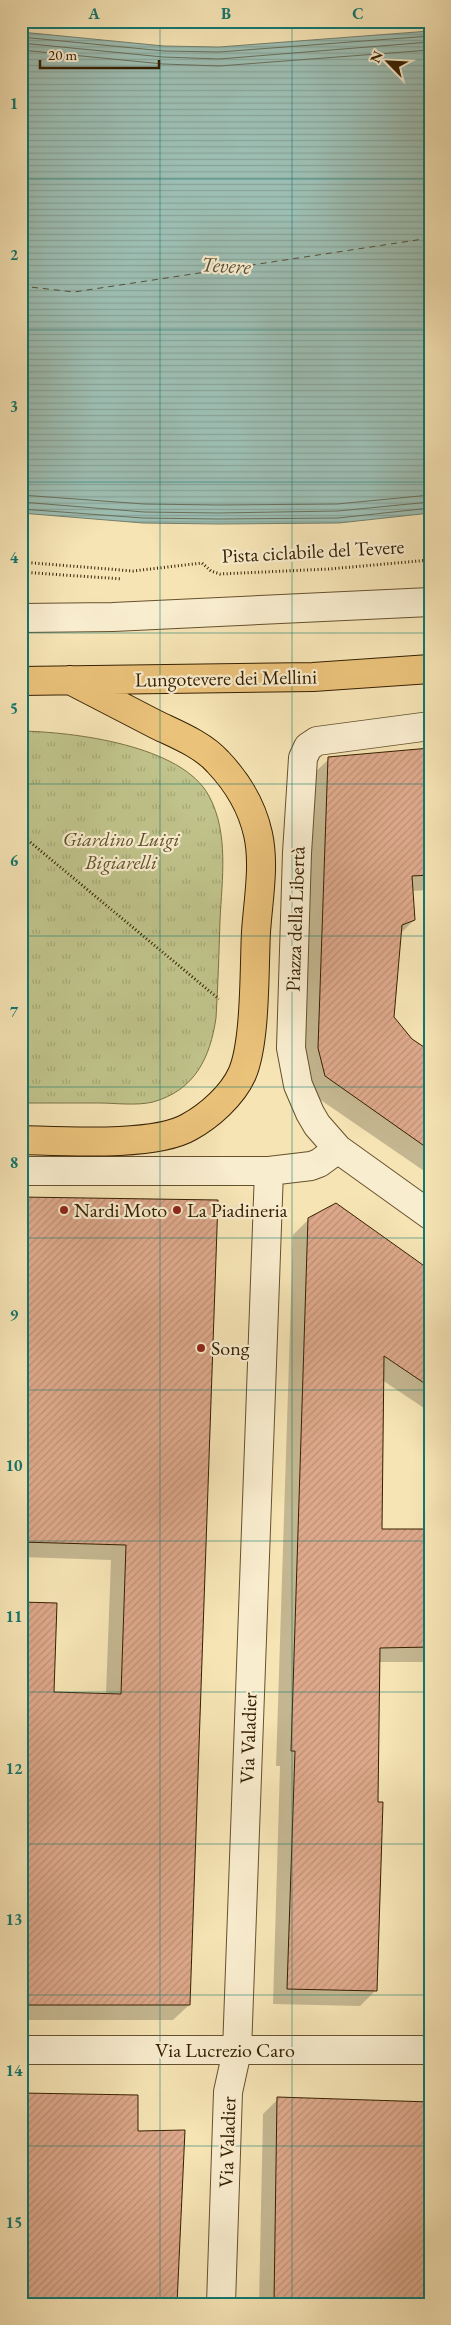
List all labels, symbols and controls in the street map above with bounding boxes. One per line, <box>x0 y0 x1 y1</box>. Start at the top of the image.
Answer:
text: A <box>87 3 100 24</box>
text: B <box>221 3 231 24</box>
text: C <box>352 3 364 24</box>
scale bar <box>40 38 159 70</box>
north arrow <box>364 38 414 88</box>
text: 20 m <box>48 45 77 64</box>
text: N <box>366 47 387 66</box>
text: 1 <box>10 93 18 114</box>
text: 2 <box>10 244 19 265</box>
water label: Tevere <box>200 250 252 280</box>
text: 3 <box>10 396 18 417</box>
street label: Pista ciclabile del Tevere <box>221 533 405 569</box>
text: 4 <box>10 547 19 568</box>
street label: Lungotevere dei Mellini <box>135 663 317 693</box>
text: 5 <box>10 698 18 719</box>
park label: Giardino Luigi Bigiarelli <box>63 826 180 875</box>
street label: Piazza della Libertà <box>279 846 311 992</box>
text: 6 <box>10 850 19 871</box>
text: 7 <box>10 1001 19 1022</box>
text: 8 <box>10 1152 18 1173</box>
place label: Nardi Moto <box>74 1197 167 1223</box>
place label: La Piadineria <box>187 1197 288 1223</box>
marker: Nardi Moto <box>58 1204 70 1216</box>
marker: La Piadineria <box>171 1204 183 1216</box>
text: 9 <box>10 1304 19 1325</box>
place label: Song <box>211 1335 250 1361</box>
marker: Song <box>195 1342 207 1354</box>
text: 10 <box>6 1455 23 1476</box>
text: 11 <box>6 1606 22 1627</box>
street label: Via Valadier <box>233 1691 263 1784</box>
text: 12 <box>6 1758 23 1779</box>
text: 13 <box>6 1909 22 1930</box>
street label: Via Lucrezio Caro <box>155 2037 295 2063</box>
text: 14 <box>6 2060 23 2081</box>
street label: Via Valadier <box>212 2095 242 2188</box>
text: 15 <box>6 2212 22 2233</box>

